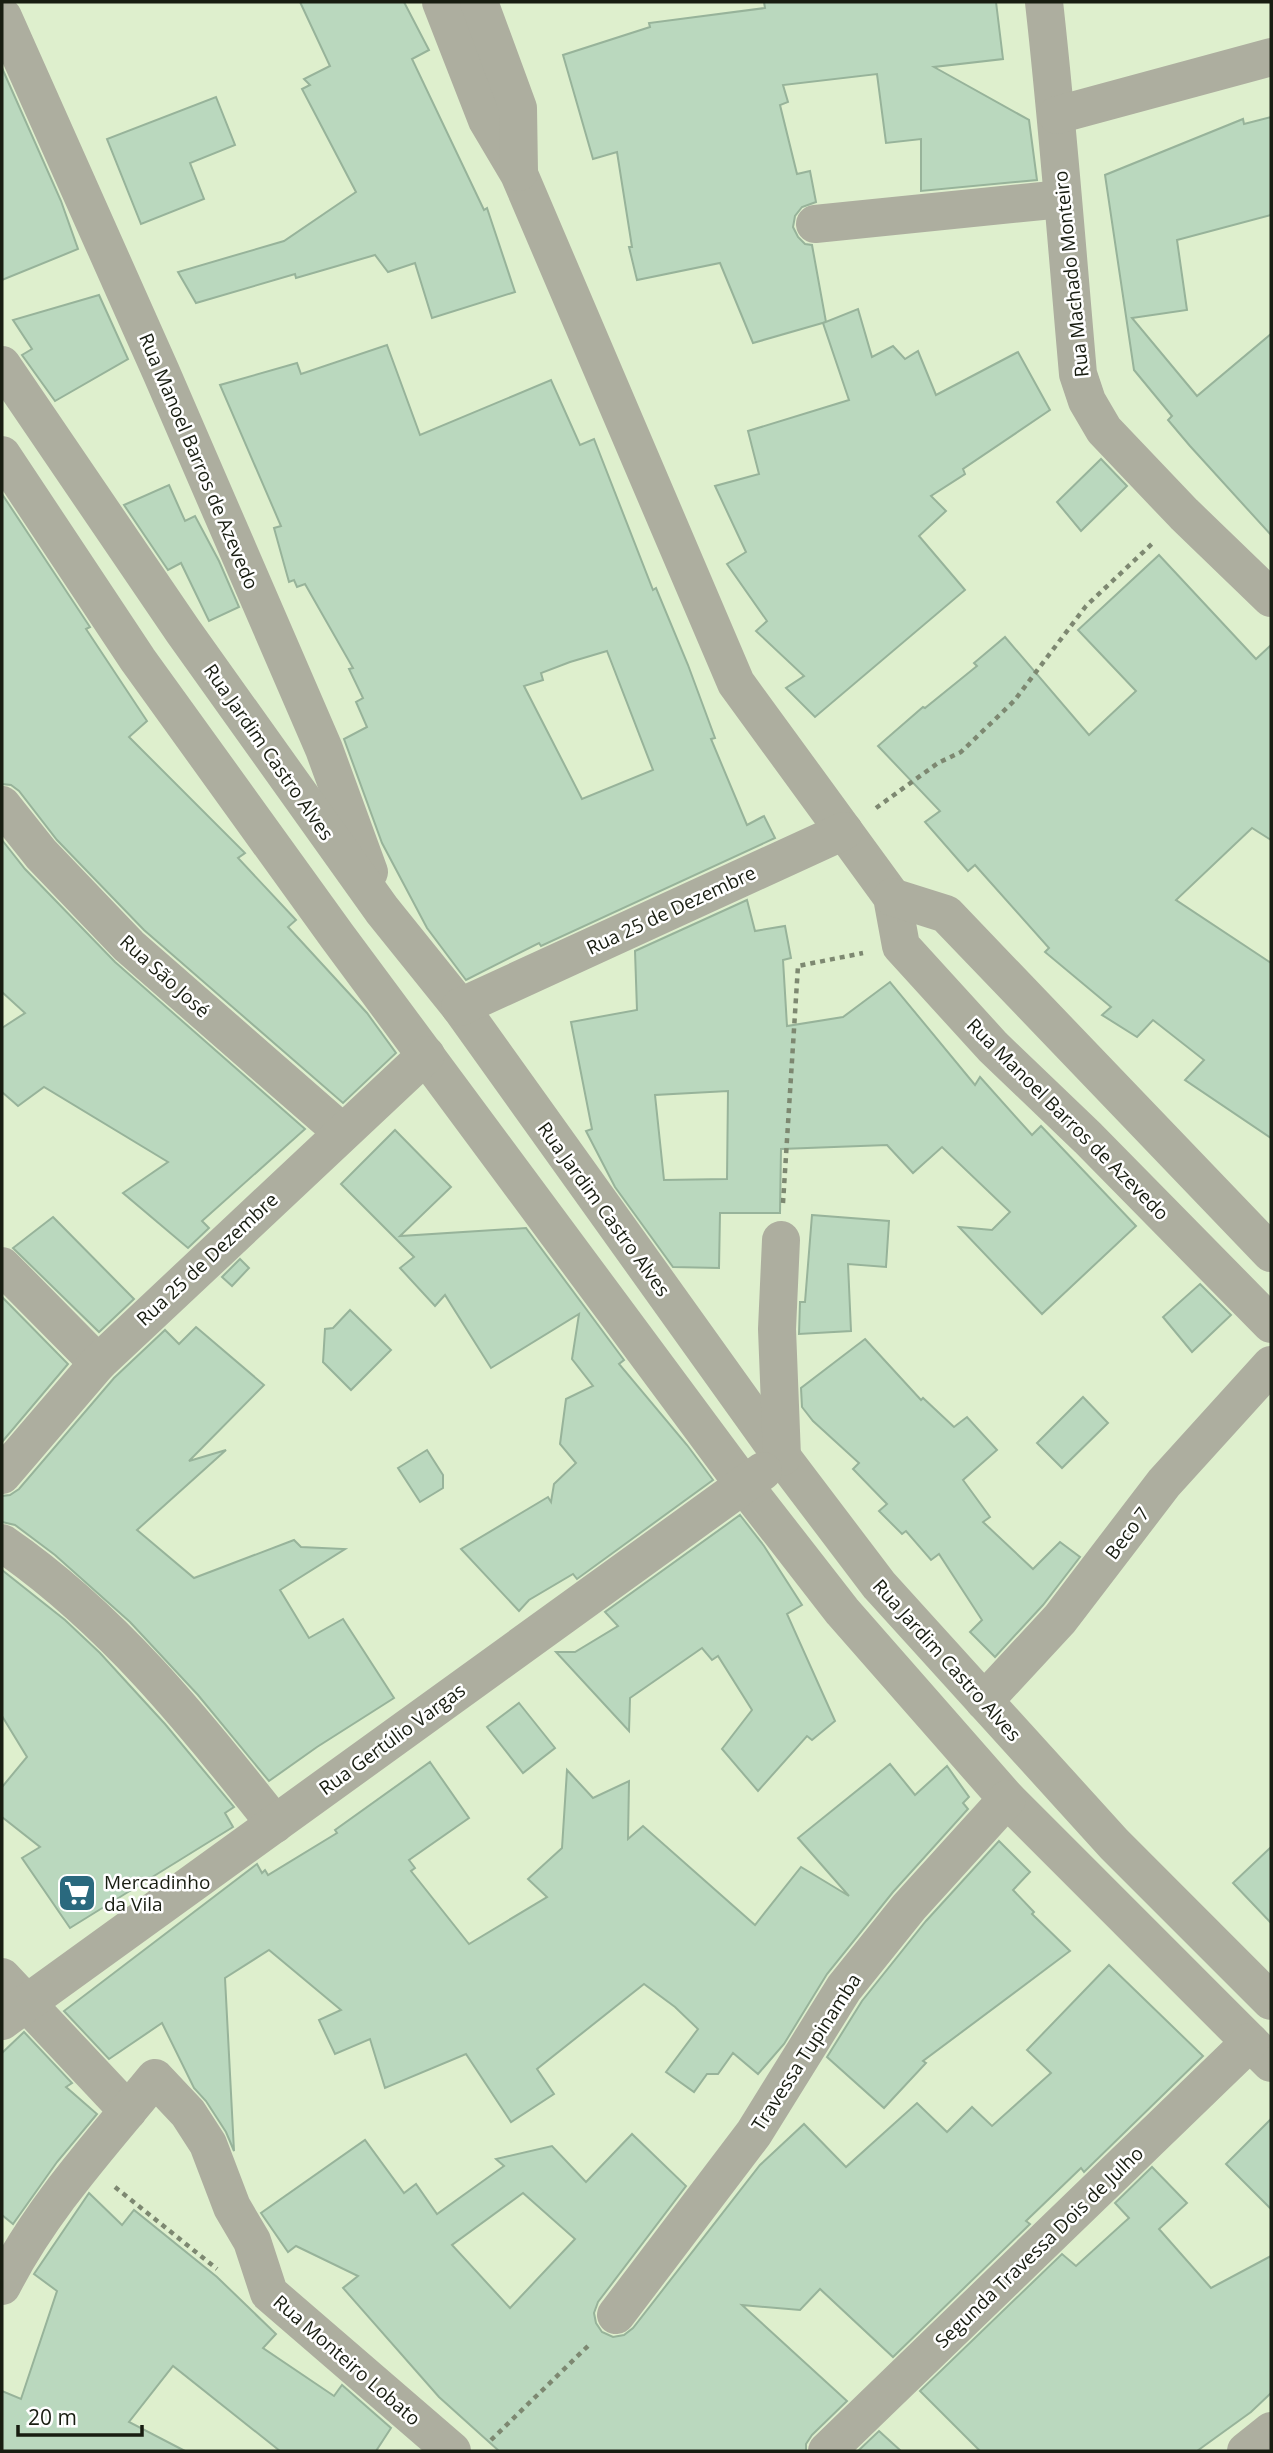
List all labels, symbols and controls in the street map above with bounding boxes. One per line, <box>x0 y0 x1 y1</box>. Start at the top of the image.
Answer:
street label: Rua Machado Monteiro <box>1047 169 1095 379</box>
street label: Rua Manoel Barros de Azevedo <box>133 329 265 593</box>
street label: Rua Jardim Castro Alves <box>198 659 340 845</box>
street label: Rua 25 de Dezembre <box>582 859 760 961</box>
street label: Rua São José <box>115 929 215 1023</box>
street label: Rua Manoel Barros de Azevedo <box>961 1012 1175 1226</box>
street label: Rua Jardim Castro Alves <box>532 1117 676 1301</box>
street label: Rua 25 de Dezembre <box>131 1187 283 1331</box>
street label: Beco 7 <box>1099 1502 1155 1564</box>
street label: Rua Jardim Castro Alves <box>867 1573 1027 1747</box>
street label: Rua Gertúlio Vargas <box>314 1677 470 1801</box>
place label: Mercadinho da Vila <box>104 1869 210 1917</box>
supermarket icon: Mercadinho da Vila <box>56 1872 98 1914</box>
street label: Travessa Tupinamba <box>745 1968 867 2136</box>
street label: Segunda Travessa Dois de Julho <box>929 2140 1149 2354</box>
street label: Rua Monteiro Lobato <box>268 2289 426 2431</box>
scale bar <box>18 2394 142 2438</box>
text: 20 m <box>28 2403 77 2431</box>

